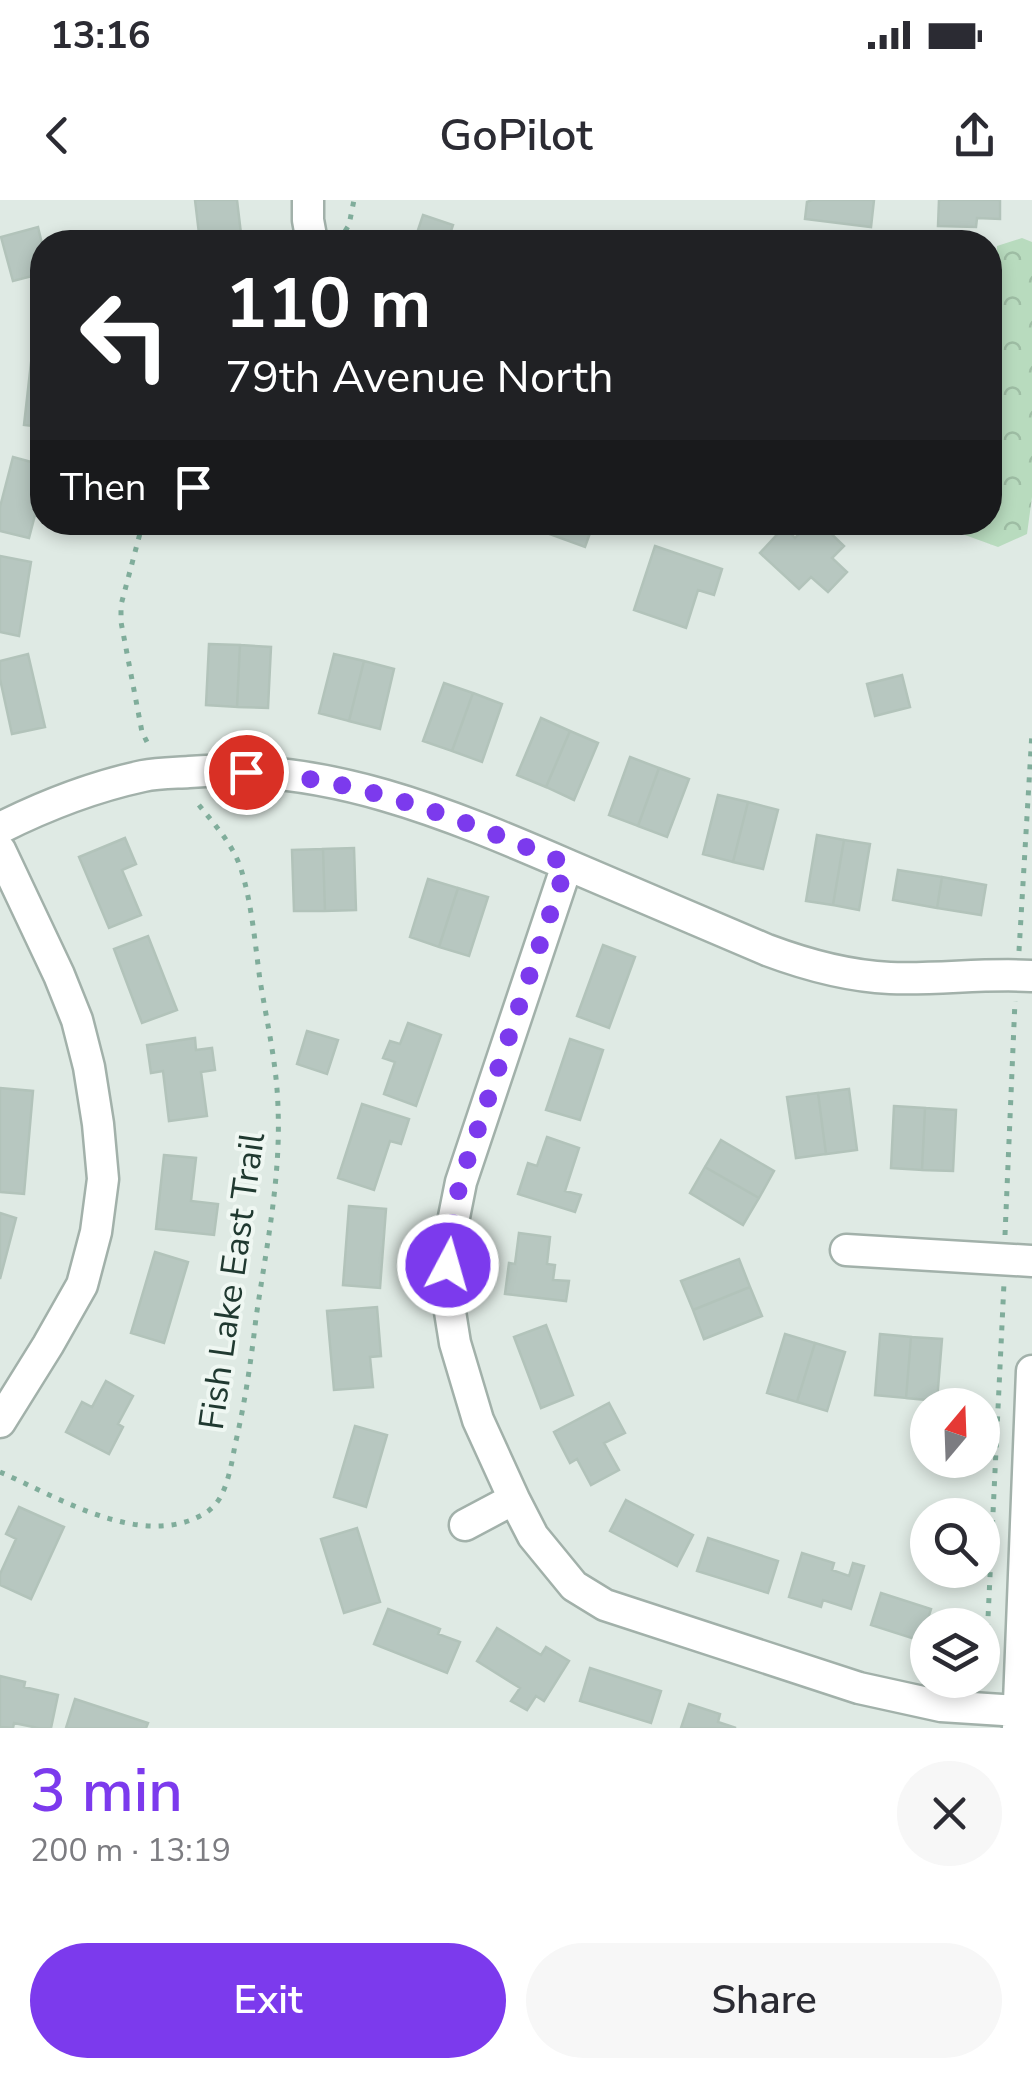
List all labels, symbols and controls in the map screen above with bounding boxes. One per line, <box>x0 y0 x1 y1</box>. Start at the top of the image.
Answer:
text: 13:16 <box>50 10 151 61</box>
text: GoPilot <box>439 105 593 166</box>
icon: back <box>30 108 85 163</box>
icon: share <box>947 108 1002 163</box>
text: 110 m <box>225 256 431 352</box>
icon: left <box>60 270 190 400</box>
text: 79th Avenue North <box>225 347 614 408</box>
icon: arrive <box>166 460 221 515</box>
text: Then <box>60 462 146 513</box>
pin <box>204 730 289 815</box>
icon: arrive <box>219 745 274 800</box>
street label: Fish Lake East Trail <box>188 1129 276 1433</box>
position arrow <box>396 1213 500 1317</box>
north arrow <box>910 1388 1000 1478</box>
map controls <box>910 1388 1000 1698</box>
button: search <box>910 1498 1000 1588</box>
button: layers <box>910 1608 1000 1698</box>
text: 3 min <box>30 1750 183 1832</box>
button: close <box>897 1761 1002 1866</box>
text: 200 m · 13:19 <box>30 1829 231 1872</box>
button: Exit <box>30 1943 506 2058</box>
button: Share <box>526 1943 1002 2058</box>

